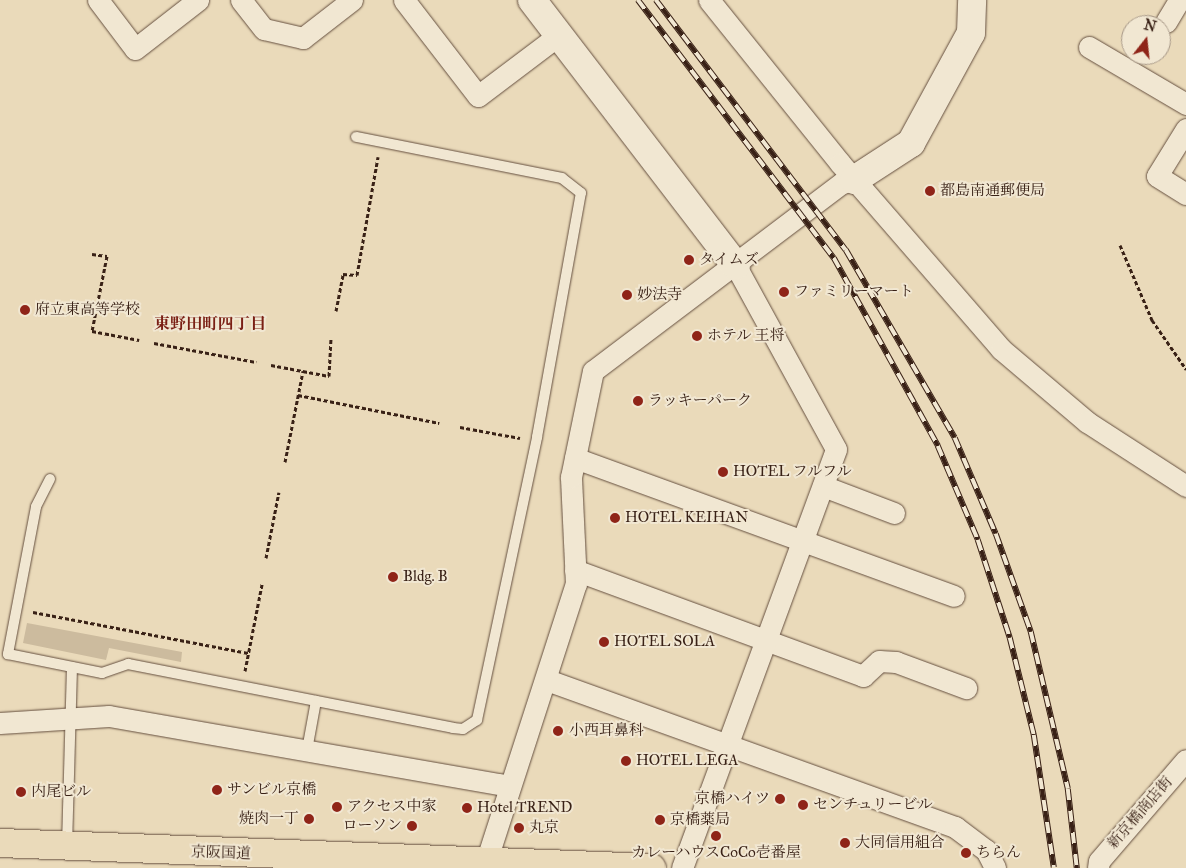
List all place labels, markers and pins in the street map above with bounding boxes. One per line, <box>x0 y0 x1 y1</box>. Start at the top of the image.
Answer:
place label: 都島南通郵便局 <box>940 182 1045 200</box>
marker: 都島南通郵便局 <box>924 185 936 197</box>
place label: タイムズ <box>699 251 759 269</box>
marker: タイムズ <box>683 254 695 266</box>
place label: ファミリーマート <box>794 283 914 301</box>
place label: 妙法寺 <box>637 286 682 304</box>
marker: ファミリーマート <box>778 286 790 298</box>
marker: 妙法寺 <box>621 289 633 301</box>
place label: 府立東高等学校 <box>35 301 140 319</box>
marker: 府立東高等学校 <box>19 304 31 316</box>
place label: ホテル 王将 <box>707 327 785 345</box>
marker: ホテル 王将 <box>691 330 703 342</box>
place label: ラッキーパーク <box>648 392 753 410</box>
marker: ラッキーパーク <box>632 395 644 407</box>
place label: HOTEL フルフル <box>733 463 853 481</box>
marker: HOTEL フルフル <box>717 466 729 478</box>
place label: HOTEL KEIHAN <box>625 509 748 527</box>
marker: HOTEL KEIHAN <box>609 512 621 524</box>
place label: Bldg. B <box>403 568 448 586</box>
marker: Bldg. B <box>387 571 399 583</box>
place label: HOTEL SOLA <box>614 633 715 651</box>
marker: HOTEL SOLA <box>598 636 610 648</box>
place label: 小西耳鼻科 <box>569 722 644 740</box>
marker: 小西耳鼻科 <box>551 724 565 738</box>
place label: HOTEL LEGA <box>636 752 738 770</box>
marker: HOTEL LEGA <box>620 755 632 767</box>
place label: サンビル京橋 <box>227 781 317 799</box>
place label: 内尾ビル <box>31 783 91 801</box>
marker: サンビル京橋 <box>211 784 223 796</box>
marker: 内尾ビル <box>15 786 27 798</box>
place label: 京橋ハイツ <box>695 790 770 808</box>
marker: 京橋ハイツ <box>774 793 786 805</box>
place label: センチュリービル <box>813 796 933 814</box>
place label: アクセス中家 <box>347 798 437 816</box>
place label: Hotel TREND <box>477 799 572 817</box>
marker: センチュリービル <box>797 799 809 811</box>
marker: アクセス中家 <box>331 801 343 813</box>
marker: Hotel TREND <box>461 802 473 814</box>
place label: 焼肉一丁 <box>239 810 299 828</box>
place label: 京橋薬局 <box>670 811 730 829</box>
marker: 焼肉一丁 <box>303 813 315 825</box>
marker: 京橋薬局 <box>654 814 666 826</box>
place label: ローソン <box>342 817 402 835</box>
place label: 丸京 <box>529 819 559 837</box>
marker: ローソン <box>406 820 418 832</box>
marker: 丸京 <box>513 822 525 834</box>
marker: カレーハウスCoCo壱番屋 <box>710 830 722 842</box>
place label: 大同信用組合 <box>855 834 945 852</box>
marker: 大同信用組合 <box>839 837 851 849</box>
place label: カレーハウスCoCo壱番屋 <box>631 844 801 862</box>
place label: ちらん <box>976 844 1021 862</box>
marker: ちらん <box>960 847 972 859</box>

